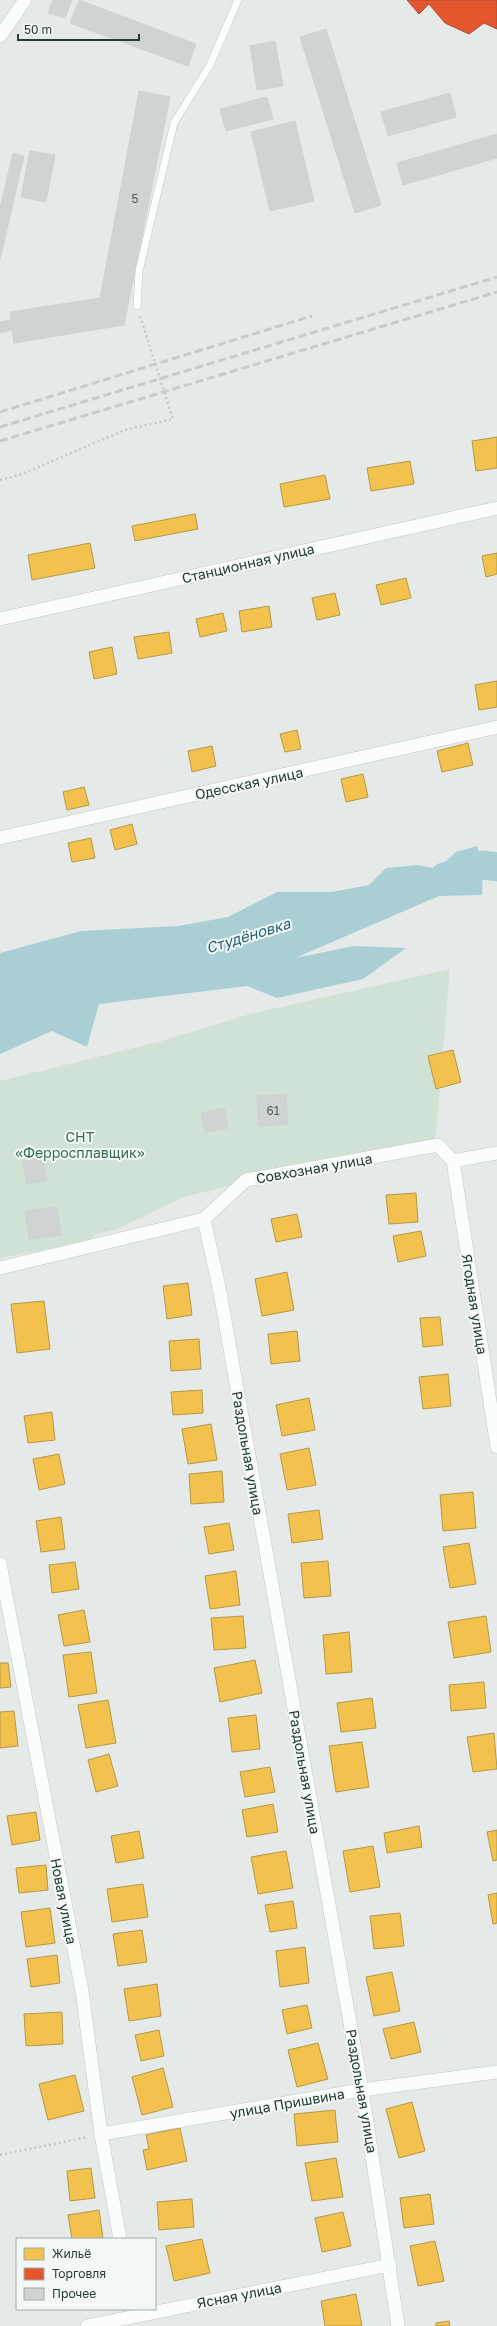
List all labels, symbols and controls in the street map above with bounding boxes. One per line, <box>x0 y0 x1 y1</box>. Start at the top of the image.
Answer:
scale bar <box>18 16 139 42</box>
text: 50 m <box>24 22 52 37</box>
house number: 5 <box>132 191 139 206</box>
street label: Станционная улица <box>180 539 316 587</box>
street label: Одесская улица <box>193 763 305 803</box>
water label: Студёновка <box>204 914 293 957</box>
house number: 61 <box>266 1103 280 1118</box>
park label: СНТ «Ферросплавщик» <box>15 1128 145 1161</box>
street label: Совхозная улица <box>255 1149 373 1187</box>
street label: Ягодная улица <box>459 1253 491 1355</box>
street label: Раздольная улица <box>229 1390 267 1516</box>
street label: Раздольная улица <box>286 1709 324 1835</box>
street label: Новая улица <box>47 1856 81 1946</box>
street label: Раздольная улица <box>343 2028 381 2154</box>
street label: улица Пришвина <box>228 2085 346 2121</box>
legend <box>16 2238 156 2310</box>
text: Жильё <box>52 2246 91 2261</box>
text: Торговля <box>52 2266 106 2281</box>
street label: Ясная улица <box>195 2278 283 2312</box>
text: Прочее <box>52 2286 96 2301</box>

